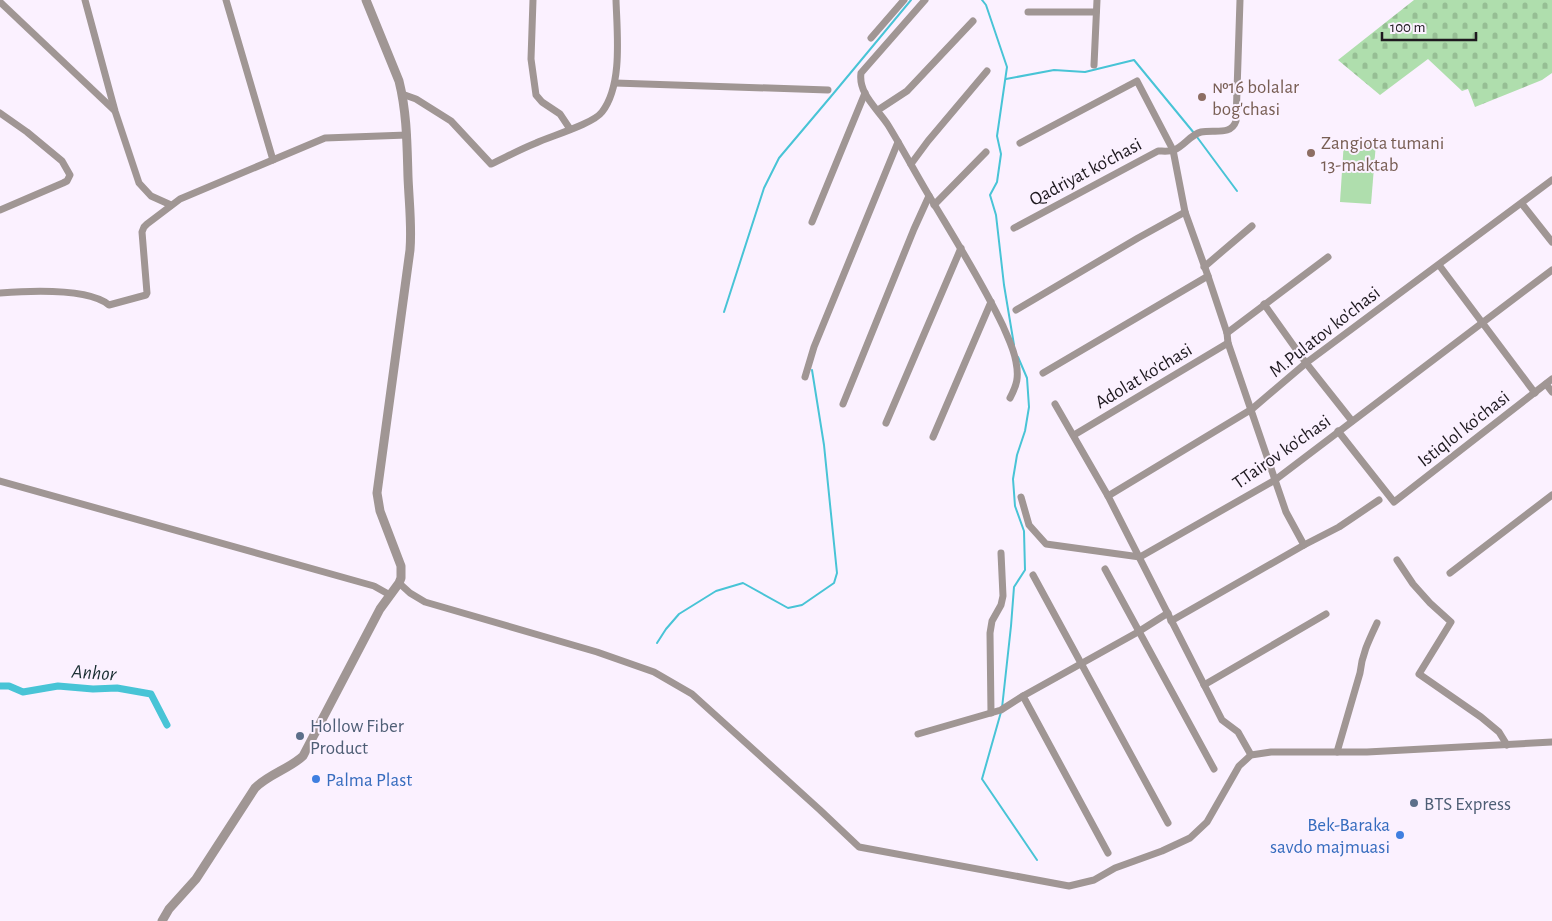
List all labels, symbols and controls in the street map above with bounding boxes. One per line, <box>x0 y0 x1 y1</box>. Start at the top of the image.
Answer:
scale bar <box>1382 10 1476 42</box>
text: 100 m <box>1390 20 1425 35</box>
place label: №16 bolalar bog'chasi <box>1212 78 1299 119</box>
marker: №16 bolalar bog'chasi <box>1196 91 1208 103</box>
place label: Zangiota tumani 13-maktab <box>1321 134 1444 175</box>
street label: Qadriyat ko'chasi <box>1027 135 1145 210</box>
marker: Zangiota tumani 13-maktab <box>1305 147 1317 159</box>
street label: M.Pulatov ko'chasi <box>1266 283 1384 381</box>
street label: Adolat ko'chasi <box>1092 340 1195 413</box>
street label: Istiqlol ko'chasi <box>1414 388 1513 471</box>
street label: T.Tairov ko'chasi <box>1229 411 1334 493</box>
water label: Anhor <box>70 661 117 685</box>
place label: Hollow Fiber Product <box>310 717 404 758</box>
marker: Hollow Fiber Product <box>294 730 306 742</box>
place label: Palma Plast <box>326 771 412 790</box>
marker: Palma Plast <box>310 773 322 785</box>
place label: BTS Express <box>1424 795 1511 814</box>
marker: BTS Express <box>1408 797 1420 809</box>
place label: Bek-Baraka savdo majmuasi <box>1270 816 1390 857</box>
marker: Bek-Baraka savdo majmuasi <box>1394 829 1406 841</box>

